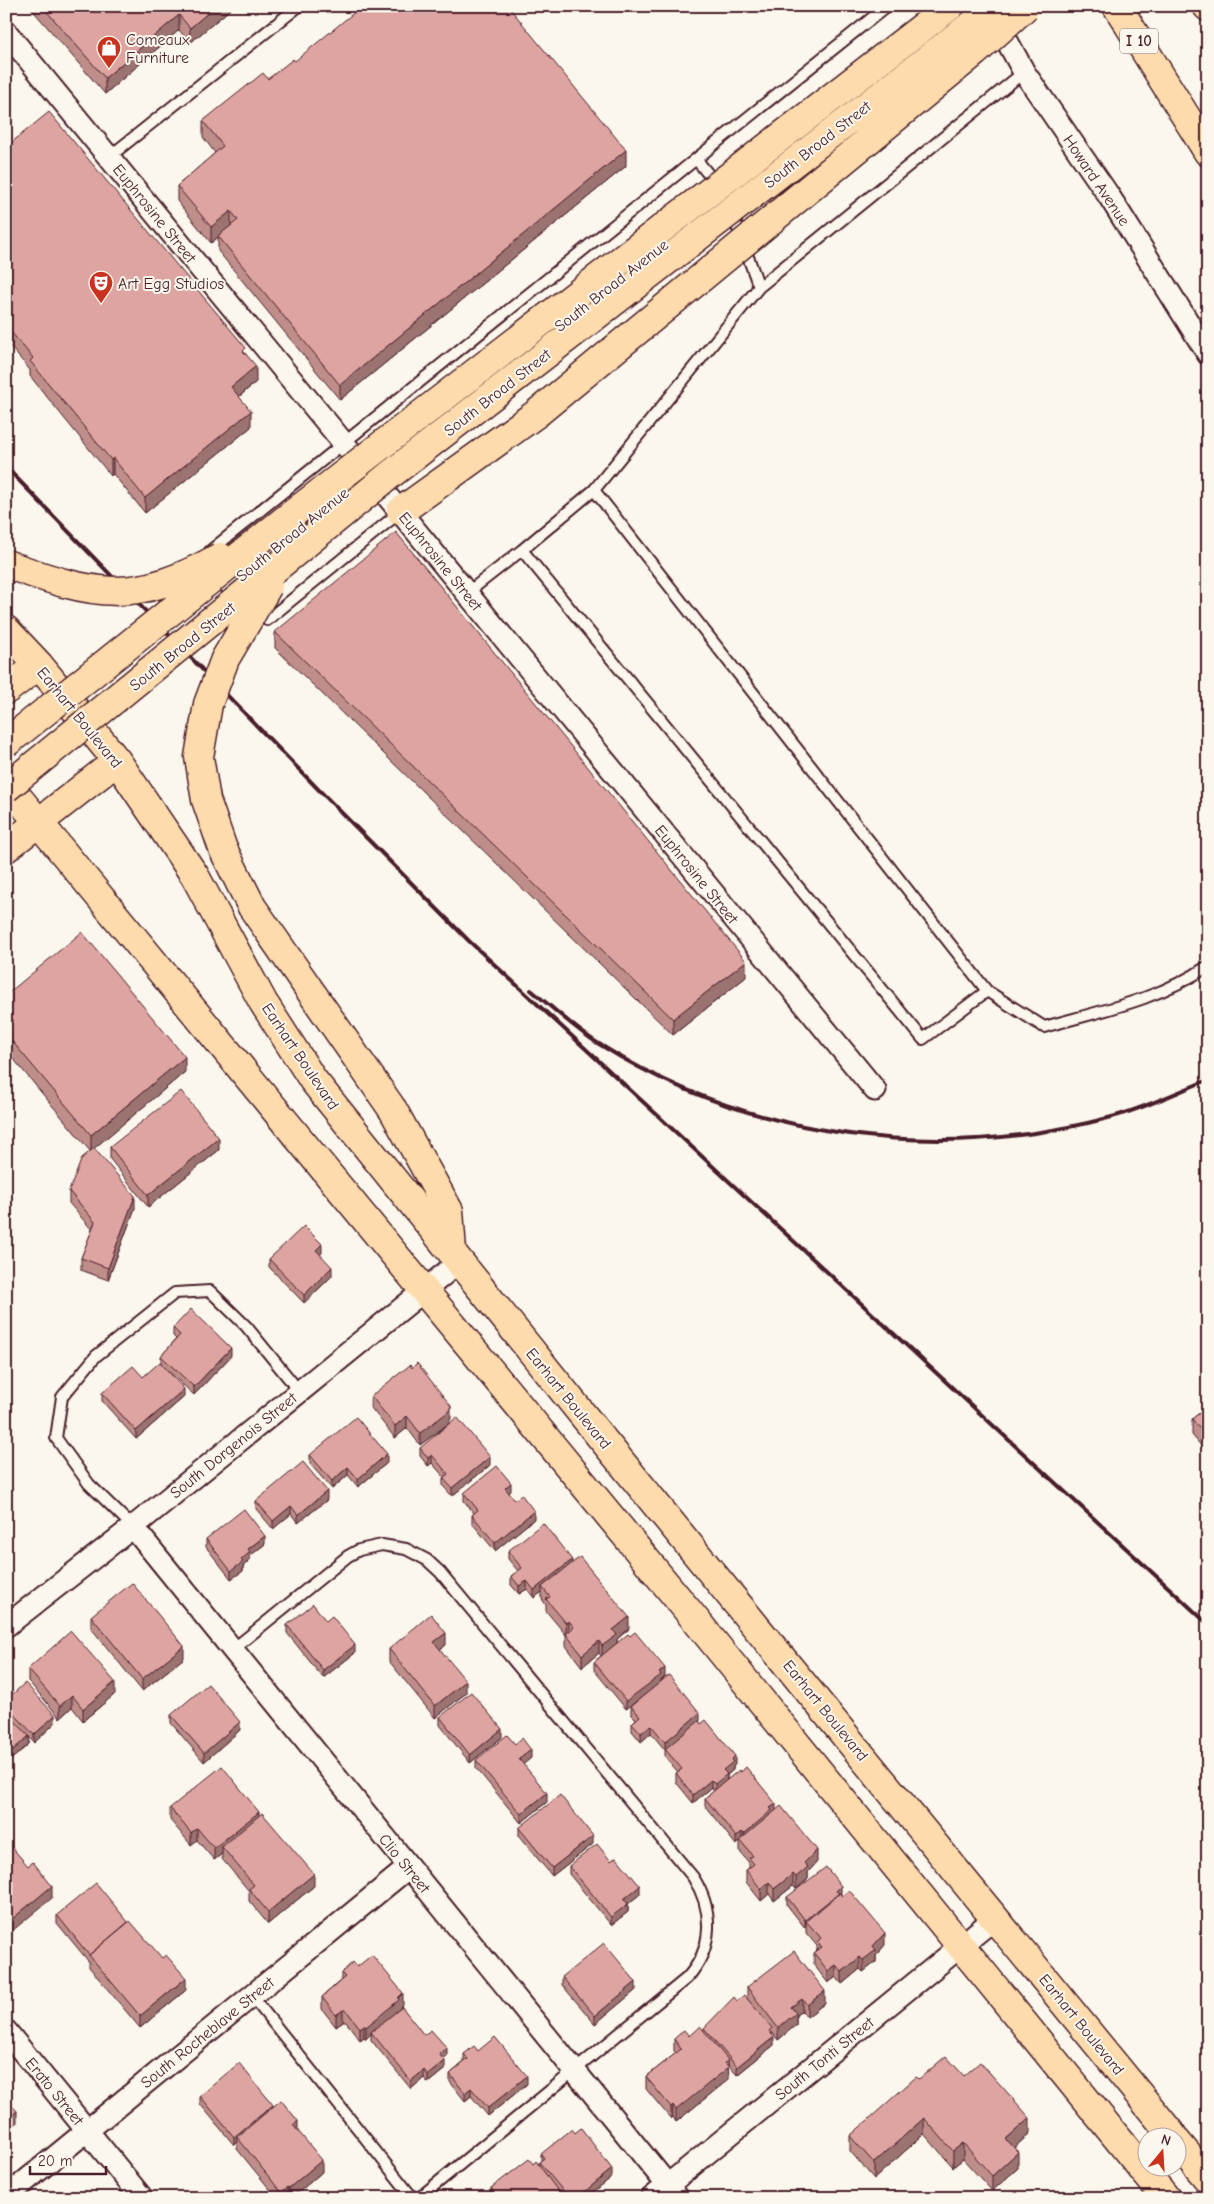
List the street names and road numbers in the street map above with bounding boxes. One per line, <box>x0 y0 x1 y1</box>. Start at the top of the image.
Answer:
road number: I 10 <box>1120 28 1158 54</box>
street label: South Broad Street <box>761 97 875 192</box>
street label: Howard Avenue <box>1059 132 1133 229</box>
street label: Euphrosine Street <box>109 161 200 267</box>
street label: South Broad Avenue <box>551 236 672 336</box>
street label: South Broad Street <box>441 345 555 440</box>
street label: South Broad Avenue <box>233 484 352 586</box>
street label: Euphrosine Street <box>395 509 486 615</box>
street label: South Broad Street <box>126 598 239 695</box>
street label: Earhart Boulevard <box>33 664 125 772</box>
street label: Euphrosine Street <box>651 822 742 928</box>
street label: Earhart Boulevard <box>258 1000 342 1113</box>
street label: Earhart Boulevard <box>522 1345 614 1453</box>
street label: South Dorgenois Street <box>167 1389 301 1502</box>
street label: Earhart Boulevard <box>779 1657 871 1765</box>
street label: Clio Street <box>375 1830 434 1897</box>
street label: Earhart Boulevard <box>1035 1971 1127 2079</box>
street label: South Rocheblave Street <box>137 1973 278 2092</box>
street label: South Tonti Street <box>772 2013 878 2104</box>
street label: Erato Street <box>21 2054 87 2129</box>

